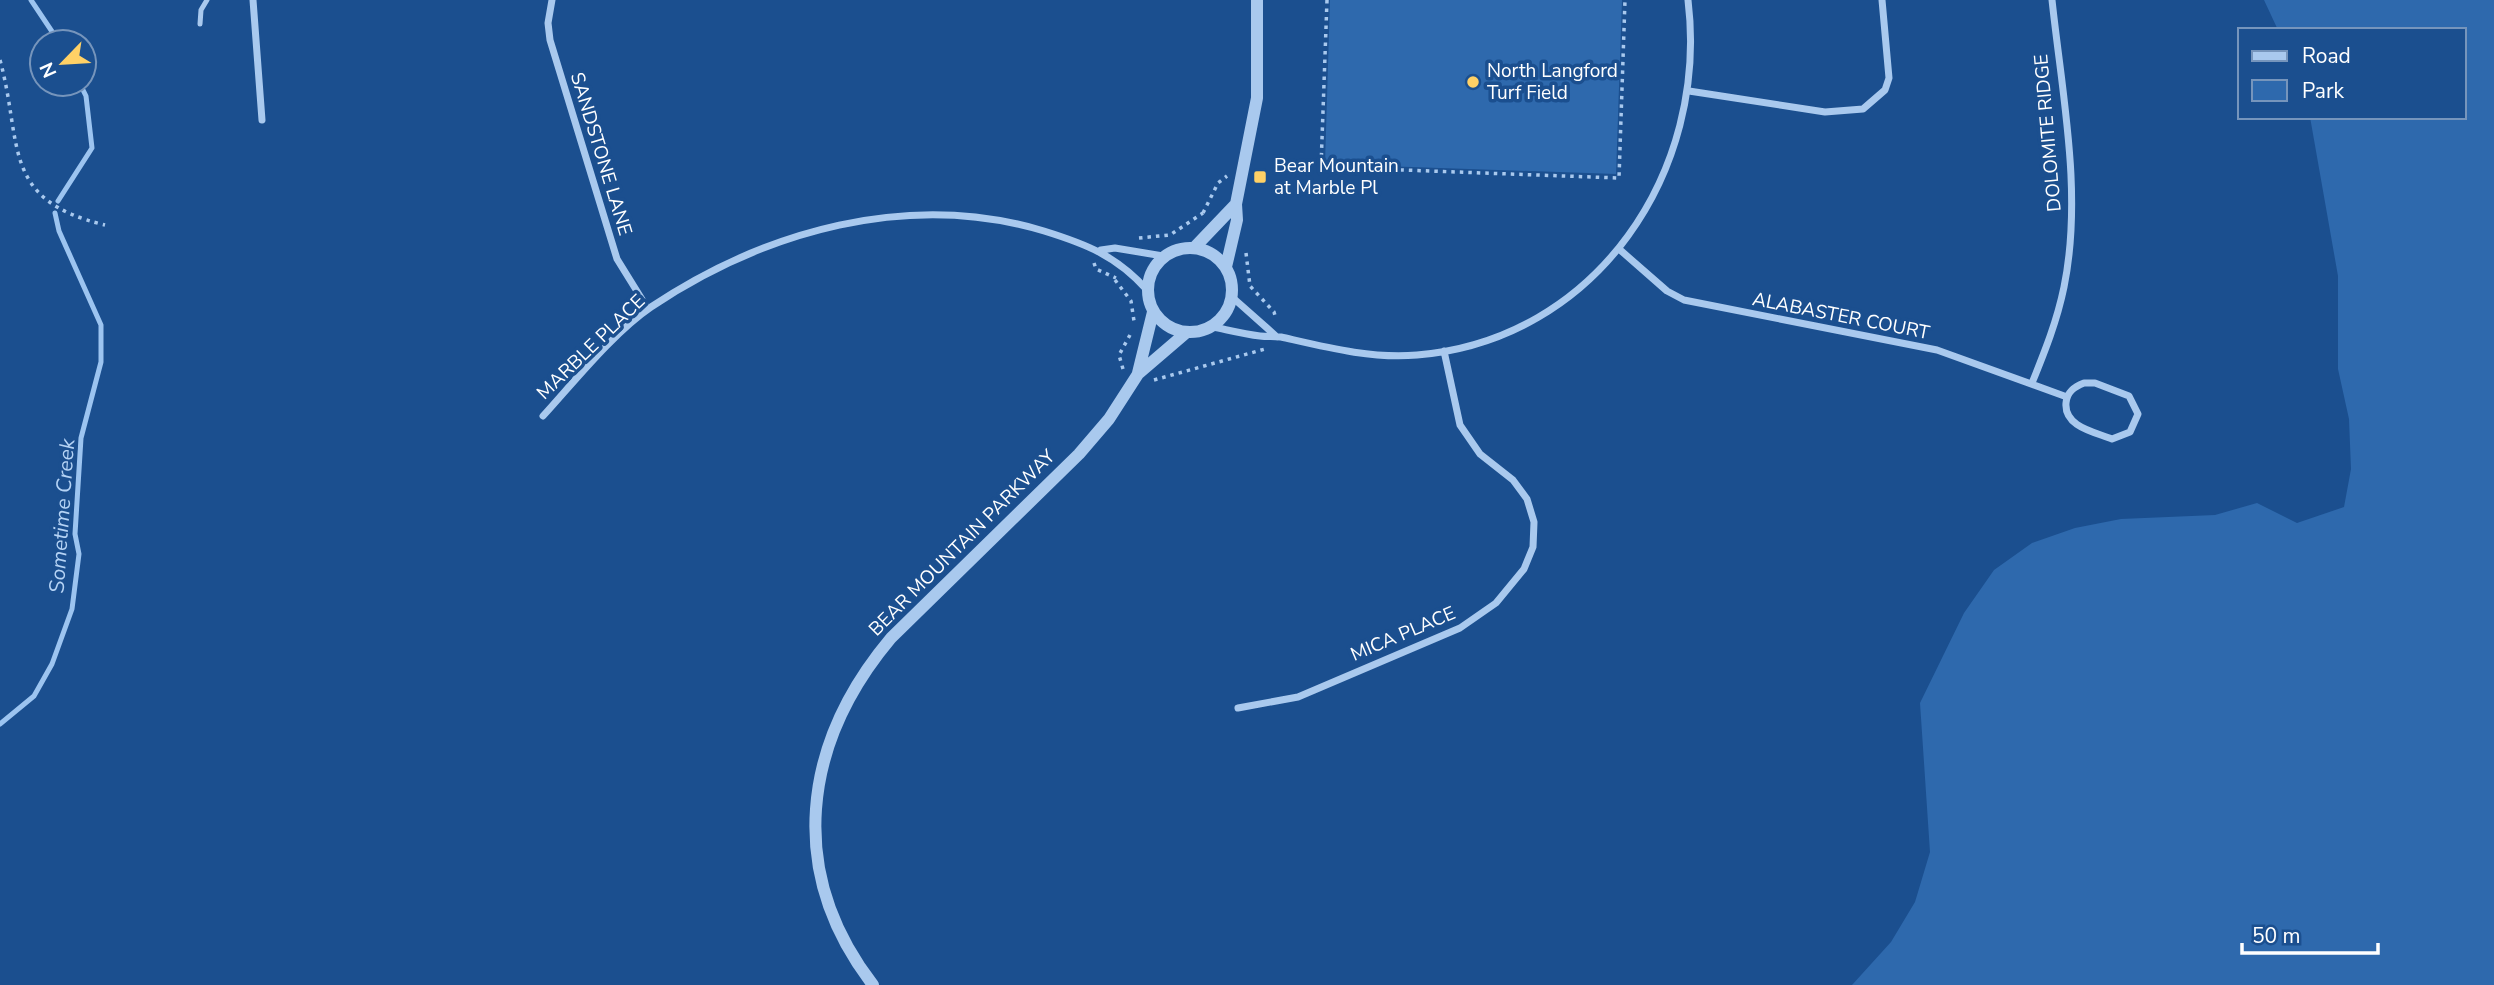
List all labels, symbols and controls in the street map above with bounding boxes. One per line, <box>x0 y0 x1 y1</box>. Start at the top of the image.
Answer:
north arrow <box>28 28 98 98</box>
legend <box>2238 28 2466 119</box>
text: Road <box>2302 42 2351 70</box>
street label: DOLOMITE RIDGE <box>2028 53 2068 213</box>
text: N <box>34 58 63 82</box>
place label: North Langford Turf Field <box>1487 58 1618 106</box>
street label: SANDSTONE LANE <box>564 69 638 239</box>
marker: North Langford Turf Field <box>1465 74 1481 90</box>
text: Park <box>2302 77 2344 105</box>
place label: Bear Mountain at Marble Pl <box>1274 153 1399 201</box>
marker: Bear Mountain at Marble Pl <box>1252 169 1268 185</box>
street label: ALABASTER COURT <box>1750 286 1932 346</box>
street label: MARBLE PLACE <box>531 289 651 405</box>
water label: Sometime Creek <box>43 437 81 594</box>
street label: BEAR MOUNTAIN PARKWAY <box>863 443 1062 642</box>
street label: MICA PLACE <box>1346 600 1460 668</box>
scale bar <box>2242 912 2378 956</box>
text: 50 m <box>2252 922 2301 950</box>

